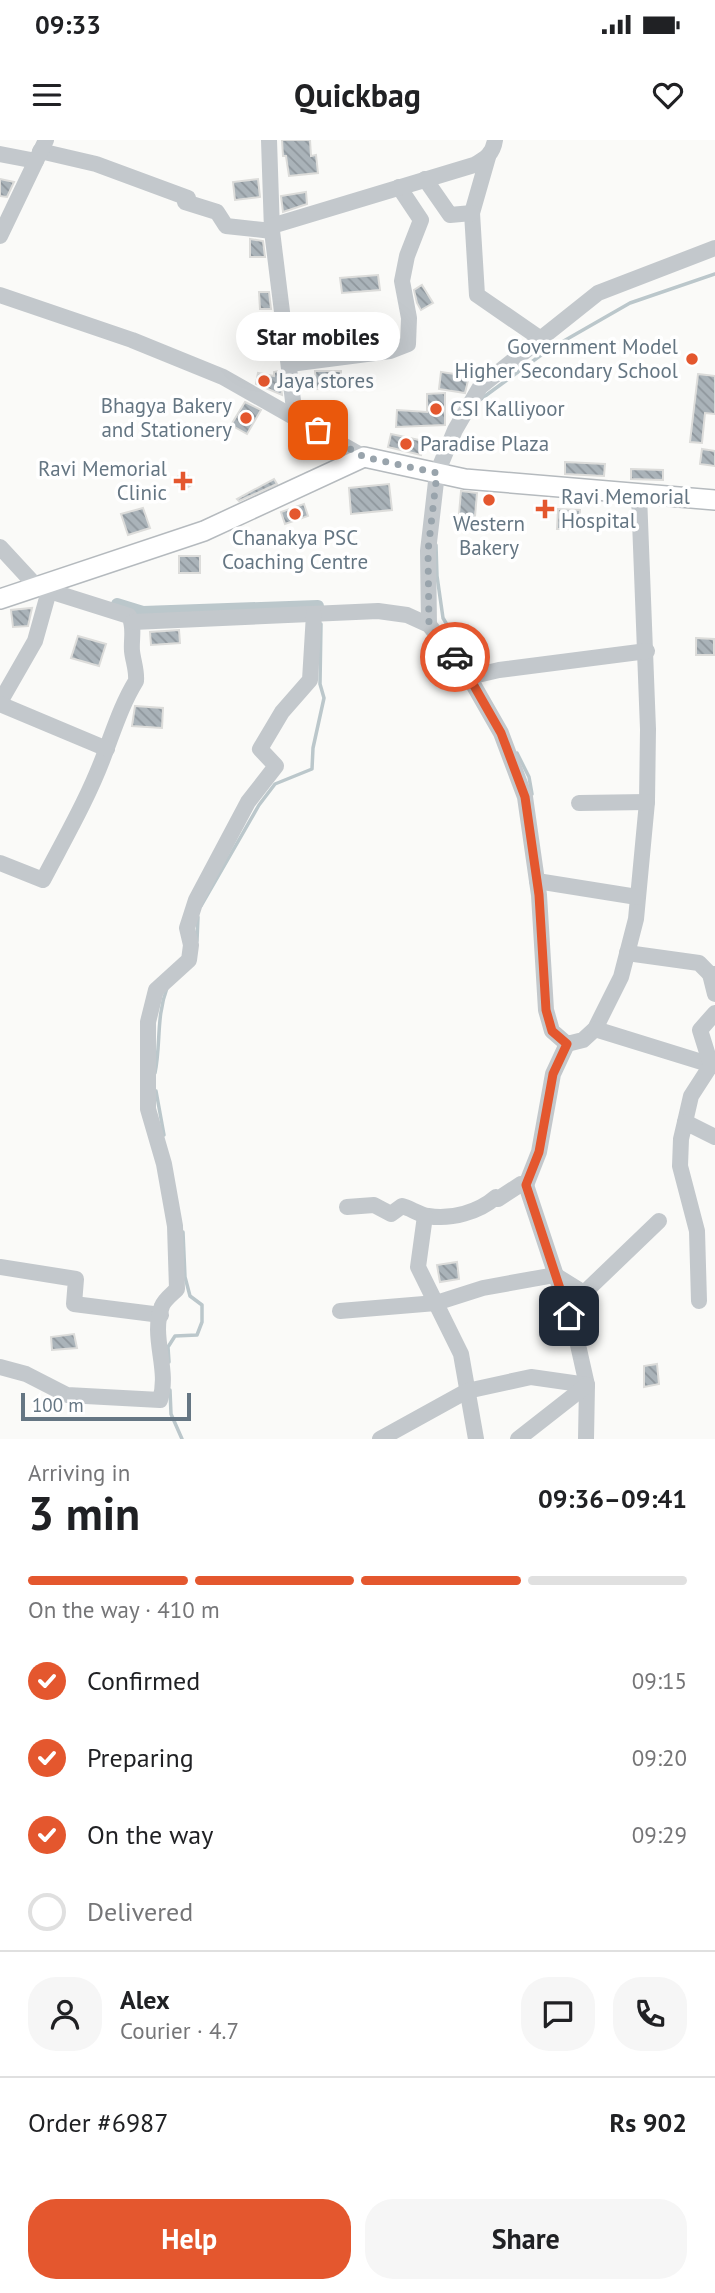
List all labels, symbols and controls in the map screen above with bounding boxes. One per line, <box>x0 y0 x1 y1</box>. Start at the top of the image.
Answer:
text: 09:33 <box>35 8 101 41</box>
text: Quickbag <box>294 74 421 116</box>
icon: menu <box>28 76 66 114</box>
icon: heart <box>649 76 687 114</box>
callout: Star mobiles <box>236 311 400 360</box>
text: Star mobiles <box>256 322 380 351</box>
place label: Government Model Higher Secondary School <box>455 333 678 384</box>
marker: Government Model Higher Secondary School <box>684 351 700 367</box>
place label: Jaya stores <box>277 367 374 394</box>
marker: Jaya stores <box>256 373 272 389</box>
place label: Bhagya Bakery and Stationery <box>101 392 232 443</box>
place label: CSI Kalliyoor <box>450 395 565 422</box>
pin <box>288 400 348 460</box>
marker: CSI Kalliyoor <box>428 401 444 417</box>
marker: Bhagya Bakery and Stationery <box>238 410 254 426</box>
icon: bag <box>299 411 337 449</box>
place label: Paradise Plaza <box>420 430 549 457</box>
marker: Paradise Plaza <box>398 436 414 452</box>
place label: Ravi Memorial Clinic <box>38 455 167 506</box>
marker: Ravi Memorial Clinic <box>173 471 193 491</box>
place label: Ravi Memorial Hospital <box>561 483 690 534</box>
marker: Western Bakery <box>481 492 497 508</box>
marker: Ravi Memorial Hospital <box>535 499 555 519</box>
marker: Chanakya PSC Coaching Centre <box>287 506 303 522</box>
place label: Western Bakery <box>453 510 525 561</box>
place label: Chanakya PSC Coaching Centre <box>222 524 368 575</box>
courier <box>420 622 490 692</box>
icon: car <box>436 638 474 676</box>
pin <box>539 1286 599 1346</box>
icon: home <box>550 1297 588 1335</box>
scale bar <box>21 1390 191 1422</box>
text: 100 m <box>32 1393 84 1417</box>
text: Arriving in <box>28 1458 130 1487</box>
text: 09:36–09:41 <box>538 1482 687 1515</box>
text: 3 min <box>28 1483 140 1543</box>
text: On the way · 410 m <box>28 1595 220 1624</box>
icon: check <box>28 1662 66 1700</box>
text: Confirmed <box>87 1664 200 1697</box>
text: 09:15 <box>632 1666 687 1695</box>
icon: check <box>28 1739 66 1777</box>
text: Preparing <box>87 1741 194 1774</box>
text: 09:20 <box>632 1743 687 1772</box>
icon: check <box>28 1816 66 1854</box>
text: On the way <box>87 1818 213 1851</box>
text: 09:29 <box>632 1820 687 1849</box>
text: Delivered <box>87 1895 193 1928</box>
button: person <box>28 1977 102 2051</box>
button: chat <box>521 1977 595 2051</box>
button: phone <box>613 1977 687 2051</box>
text: Alex <box>120 1983 170 2016</box>
text: Courier · 4.7 <box>120 2016 239 2045</box>
text: Order #6987 <box>28 2106 168 2139</box>
text: Rs 902 <box>610 2106 687 2139</box>
button: Help <box>28 2199 351 2279</box>
button: Share <box>365 2199 687 2279</box>

